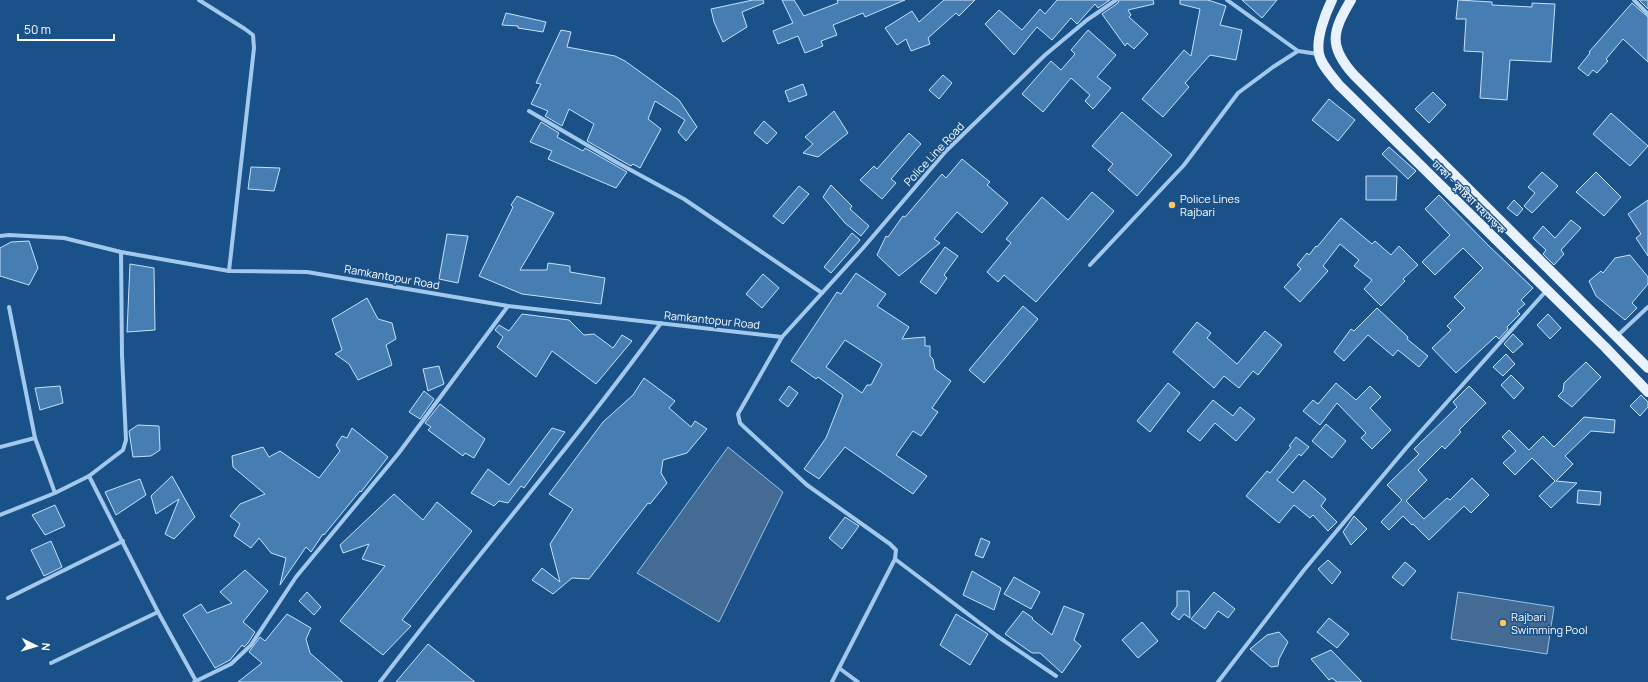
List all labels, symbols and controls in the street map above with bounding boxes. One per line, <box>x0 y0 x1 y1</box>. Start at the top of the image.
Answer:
scale bar <box>18 16 114 42</box>
text: 50 m <box>24 21 51 38</box>
street label: Police Line Road <box>900 118 967 189</box>
street label: ঢাকা - কুষ্টিয়া মহাসড়ক <box>1429 156 1510 237</box>
place label: Police Lines Rajbari <box>1180 191 1240 219</box>
marker: Police Lines Rajbari <box>1167 200 1177 210</box>
street label: Ramkantopur Road <box>343 261 441 292</box>
street label: Ramkantopur Road <box>663 307 761 332</box>
place label: Rajbari Swimming Pool <box>1511 609 1587 637</box>
marker: Rajbari Swimming Pool <box>1498 618 1508 628</box>
north arrow <box>16 626 56 666</box>
text: N <box>39 642 54 652</box>

